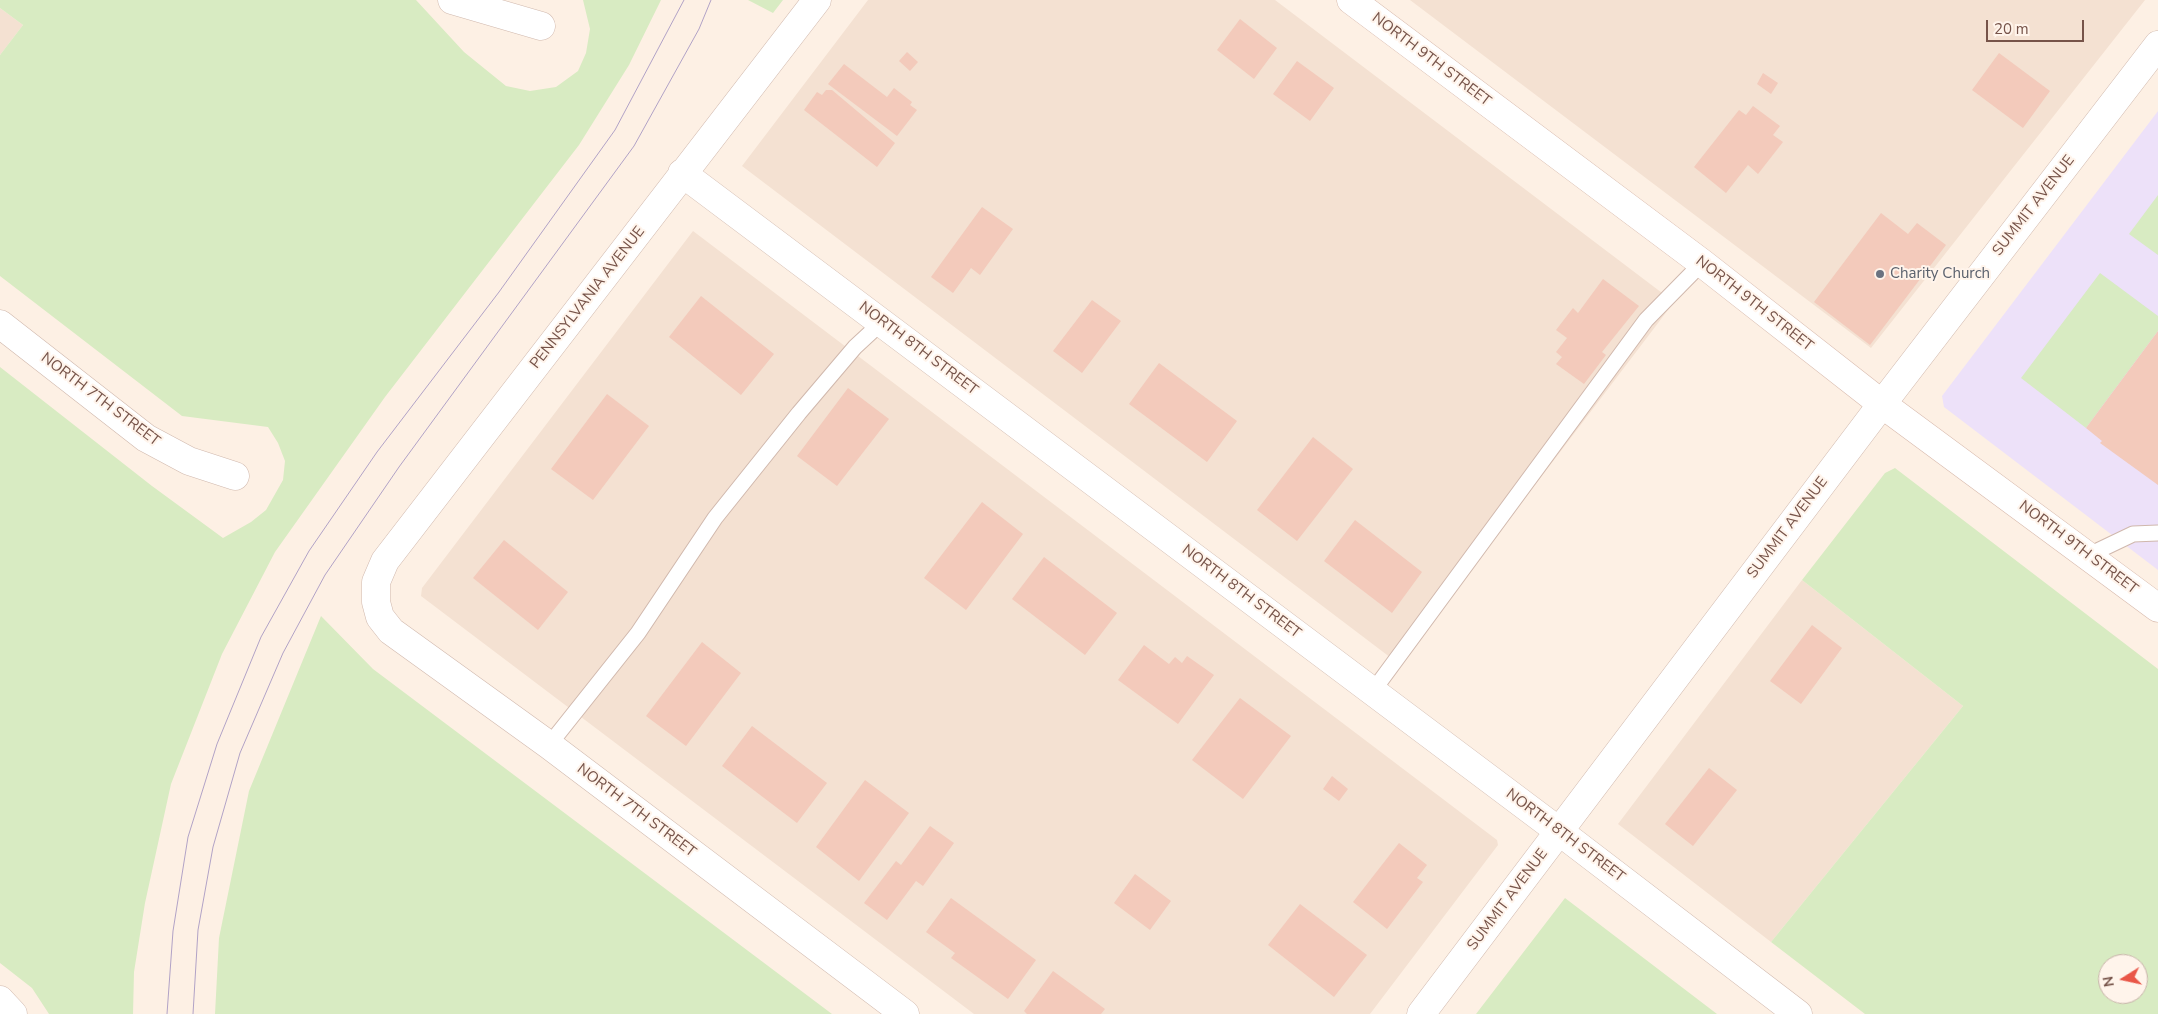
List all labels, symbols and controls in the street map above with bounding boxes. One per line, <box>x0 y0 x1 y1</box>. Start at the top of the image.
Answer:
street label: NORTH 9TH STREET <box>1368 9 1494 111</box>
scale bar <box>1988 10 2086 42</box>
text: 20 m <box>1994 19 2029 39</box>
street label: SUMMIT AVENUE <box>1989 152 2079 260</box>
street label: PENNSYLVANIA AVENUE <box>527 223 649 373</box>
street label: NORTH 9TH STREET <box>1692 252 1816 356</box>
place label: Charity Church <box>1890 265 1990 283</box>
marker: Charity Church <box>1874 268 1886 280</box>
street label: NORTH 8TH STREET <box>855 298 981 400</box>
street label: NORTH 7TH STREET <box>37 349 163 451</box>
street label: SUMMIT AVENUE <box>1744 474 1832 582</box>
street label: NORTH 9TH STREET <box>2015 497 2141 599</box>
street label: NORTH 8TH STREET <box>1178 541 1304 643</box>
street label: NORTH 7TH STREET <box>573 760 699 862</box>
street label: NORTH 8TH STREET <box>1502 785 1628 887</box>
street label: SUMMIT AVENUE <box>1464 846 1552 954</box>
north arrow <box>2098 954 2148 1004</box>
text: N <box>2098 975 2119 988</box>

